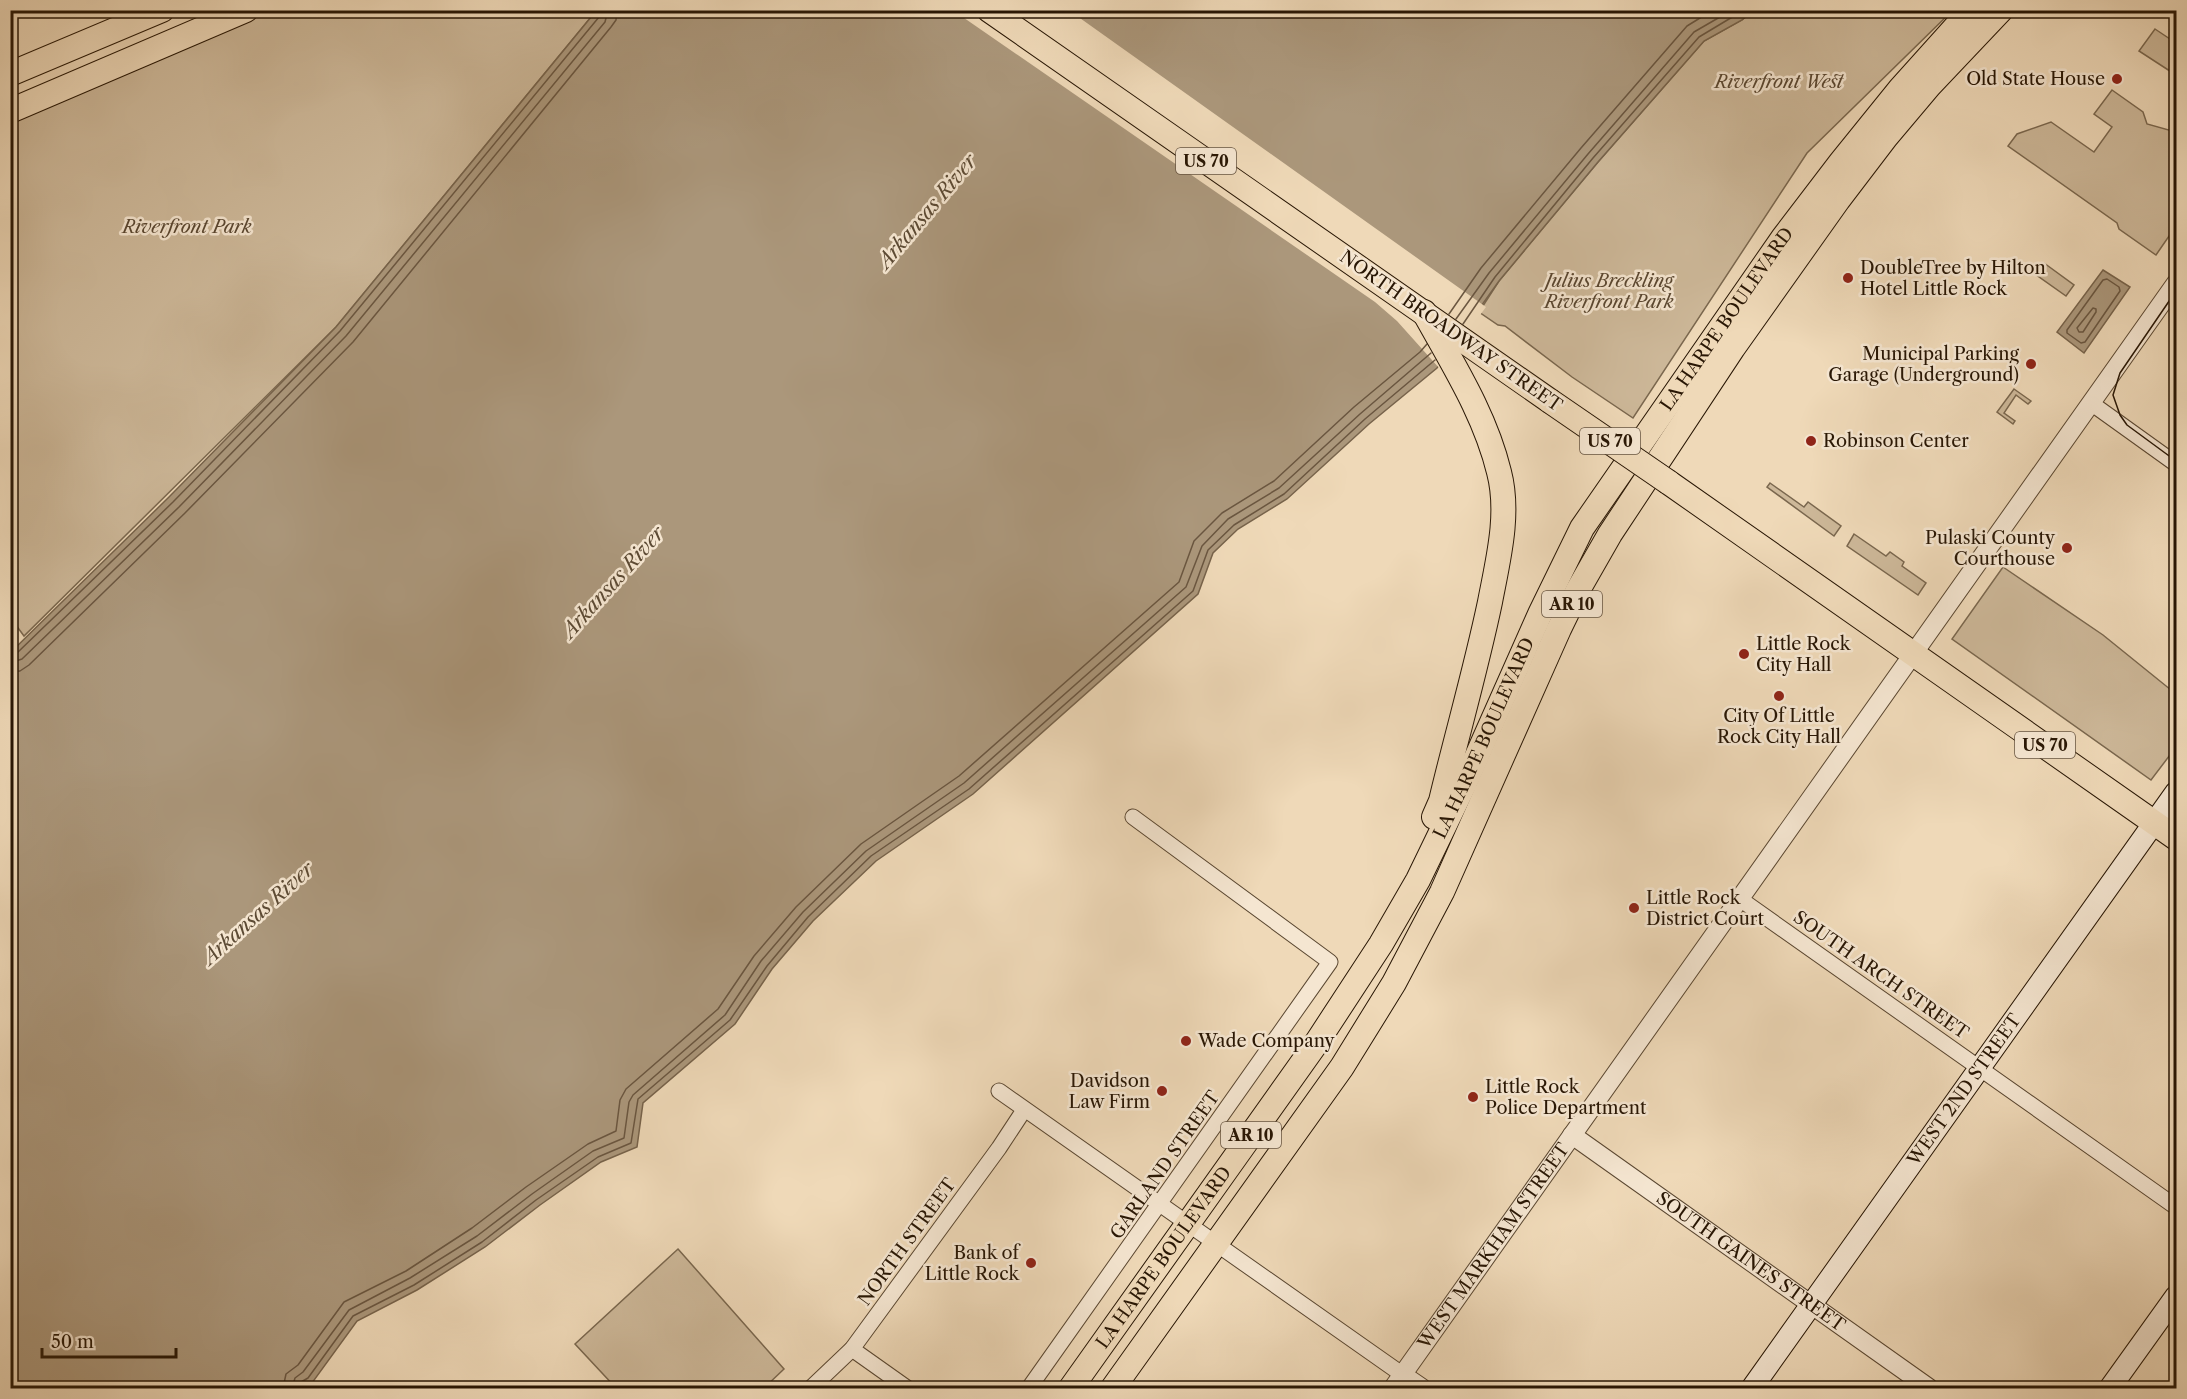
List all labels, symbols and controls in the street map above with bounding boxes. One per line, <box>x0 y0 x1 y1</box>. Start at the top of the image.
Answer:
place label: Old State House <box>1966 68 2105 90</box>
park label: Riverfront West <box>1713 71 1845 93</box>
marker: Old State House <box>2110 72 2124 86</box>
water label: Arkansas River <box>870 148 983 275</box>
road number: US 70 <box>1176 148 1236 174</box>
park label: Riverfront Park <box>120 216 252 238</box>
street label: LA HARPE BOULEVARD <box>1655 223 1798 415</box>
street label: NORTH BROADWAY STREET <box>1336 246 1567 417</box>
place label: DoubleTree by Hilton Hotel Little Rock <box>1860 257 2046 300</box>
park label: Julius Breckling Riverfront Park <box>1540 270 1675 313</box>
marker: DoubleTree by Hilton Hotel Little Rock <box>1841 271 1855 285</box>
place label: Municipal Parking Garage (Underground) <box>1828 343 2019 386</box>
marker: Municipal Parking Garage (Underground) <box>2024 357 2038 371</box>
road number: US 70 <box>1580 428 1640 454</box>
place label: Robinson Center <box>1823 430 1969 452</box>
marker: Robinson Center <box>1804 434 1818 448</box>
water label: Arkansas River <box>555 520 670 645</box>
place label: Pulaski County Courthouse <box>1925 527 2056 570</box>
marker: Pulaski County Courthouse <box>2060 541 2074 555</box>
road number: AR 10 <box>1542 591 1602 617</box>
place label: Little Rock City Hall <box>1756 633 1852 676</box>
street label: LA HARPE BOULEVARD <box>1429 634 1539 842</box>
marker: Little Rock City Hall <box>1737 647 1751 661</box>
marker: City Of Little Rock City Hall <box>1772 689 1786 703</box>
place label: City Of Little Rock City Hall <box>1717 705 1841 748</box>
road number: US 70 <box>2015 732 2075 758</box>
water label: Arkansas River <box>195 856 320 971</box>
place label: Little Rock District Court <box>1646 887 1764 930</box>
marker: Little Rock District Court <box>1627 901 1641 915</box>
street label: SOUTH ARCH STREET <box>1789 906 1973 1044</box>
street label: WEST 2ND STREET <box>1902 1009 2026 1171</box>
place label: Wade Company <box>1197 1030 1336 1052</box>
marker: Wade Company <box>1179 1034 1193 1048</box>
place label: Davidson Law Firm <box>1069 1070 1150 1113</box>
place label: Little Rock Police Department <box>1485 1076 1647 1119</box>
marker: Davidson Law Firm <box>1155 1084 1169 1098</box>
street label: GARLAND STREET <box>1106 1086 1225 1243</box>
marker: Little Rock Police Department <box>1466 1090 1480 1104</box>
road number: AR 10 <box>1221 1122 1281 1148</box>
street label: WEST MARKHAM STREET <box>1413 1138 1574 1354</box>
street label: LA HARPE BOULEVARD <box>1091 1162 1236 1353</box>
street label: NORTH STREET <box>854 1174 961 1310</box>
street label: SOUTH GAINES STREET <box>1652 1187 1850 1336</box>
place label: Bank of Little Rock <box>925 1242 1022 1285</box>
marker: Bank of Little Rock <box>1024 1256 1038 1270</box>
scale bar <box>42 1321 176 1359</box>
text: 50 m <box>51 1331 94 1353</box>

